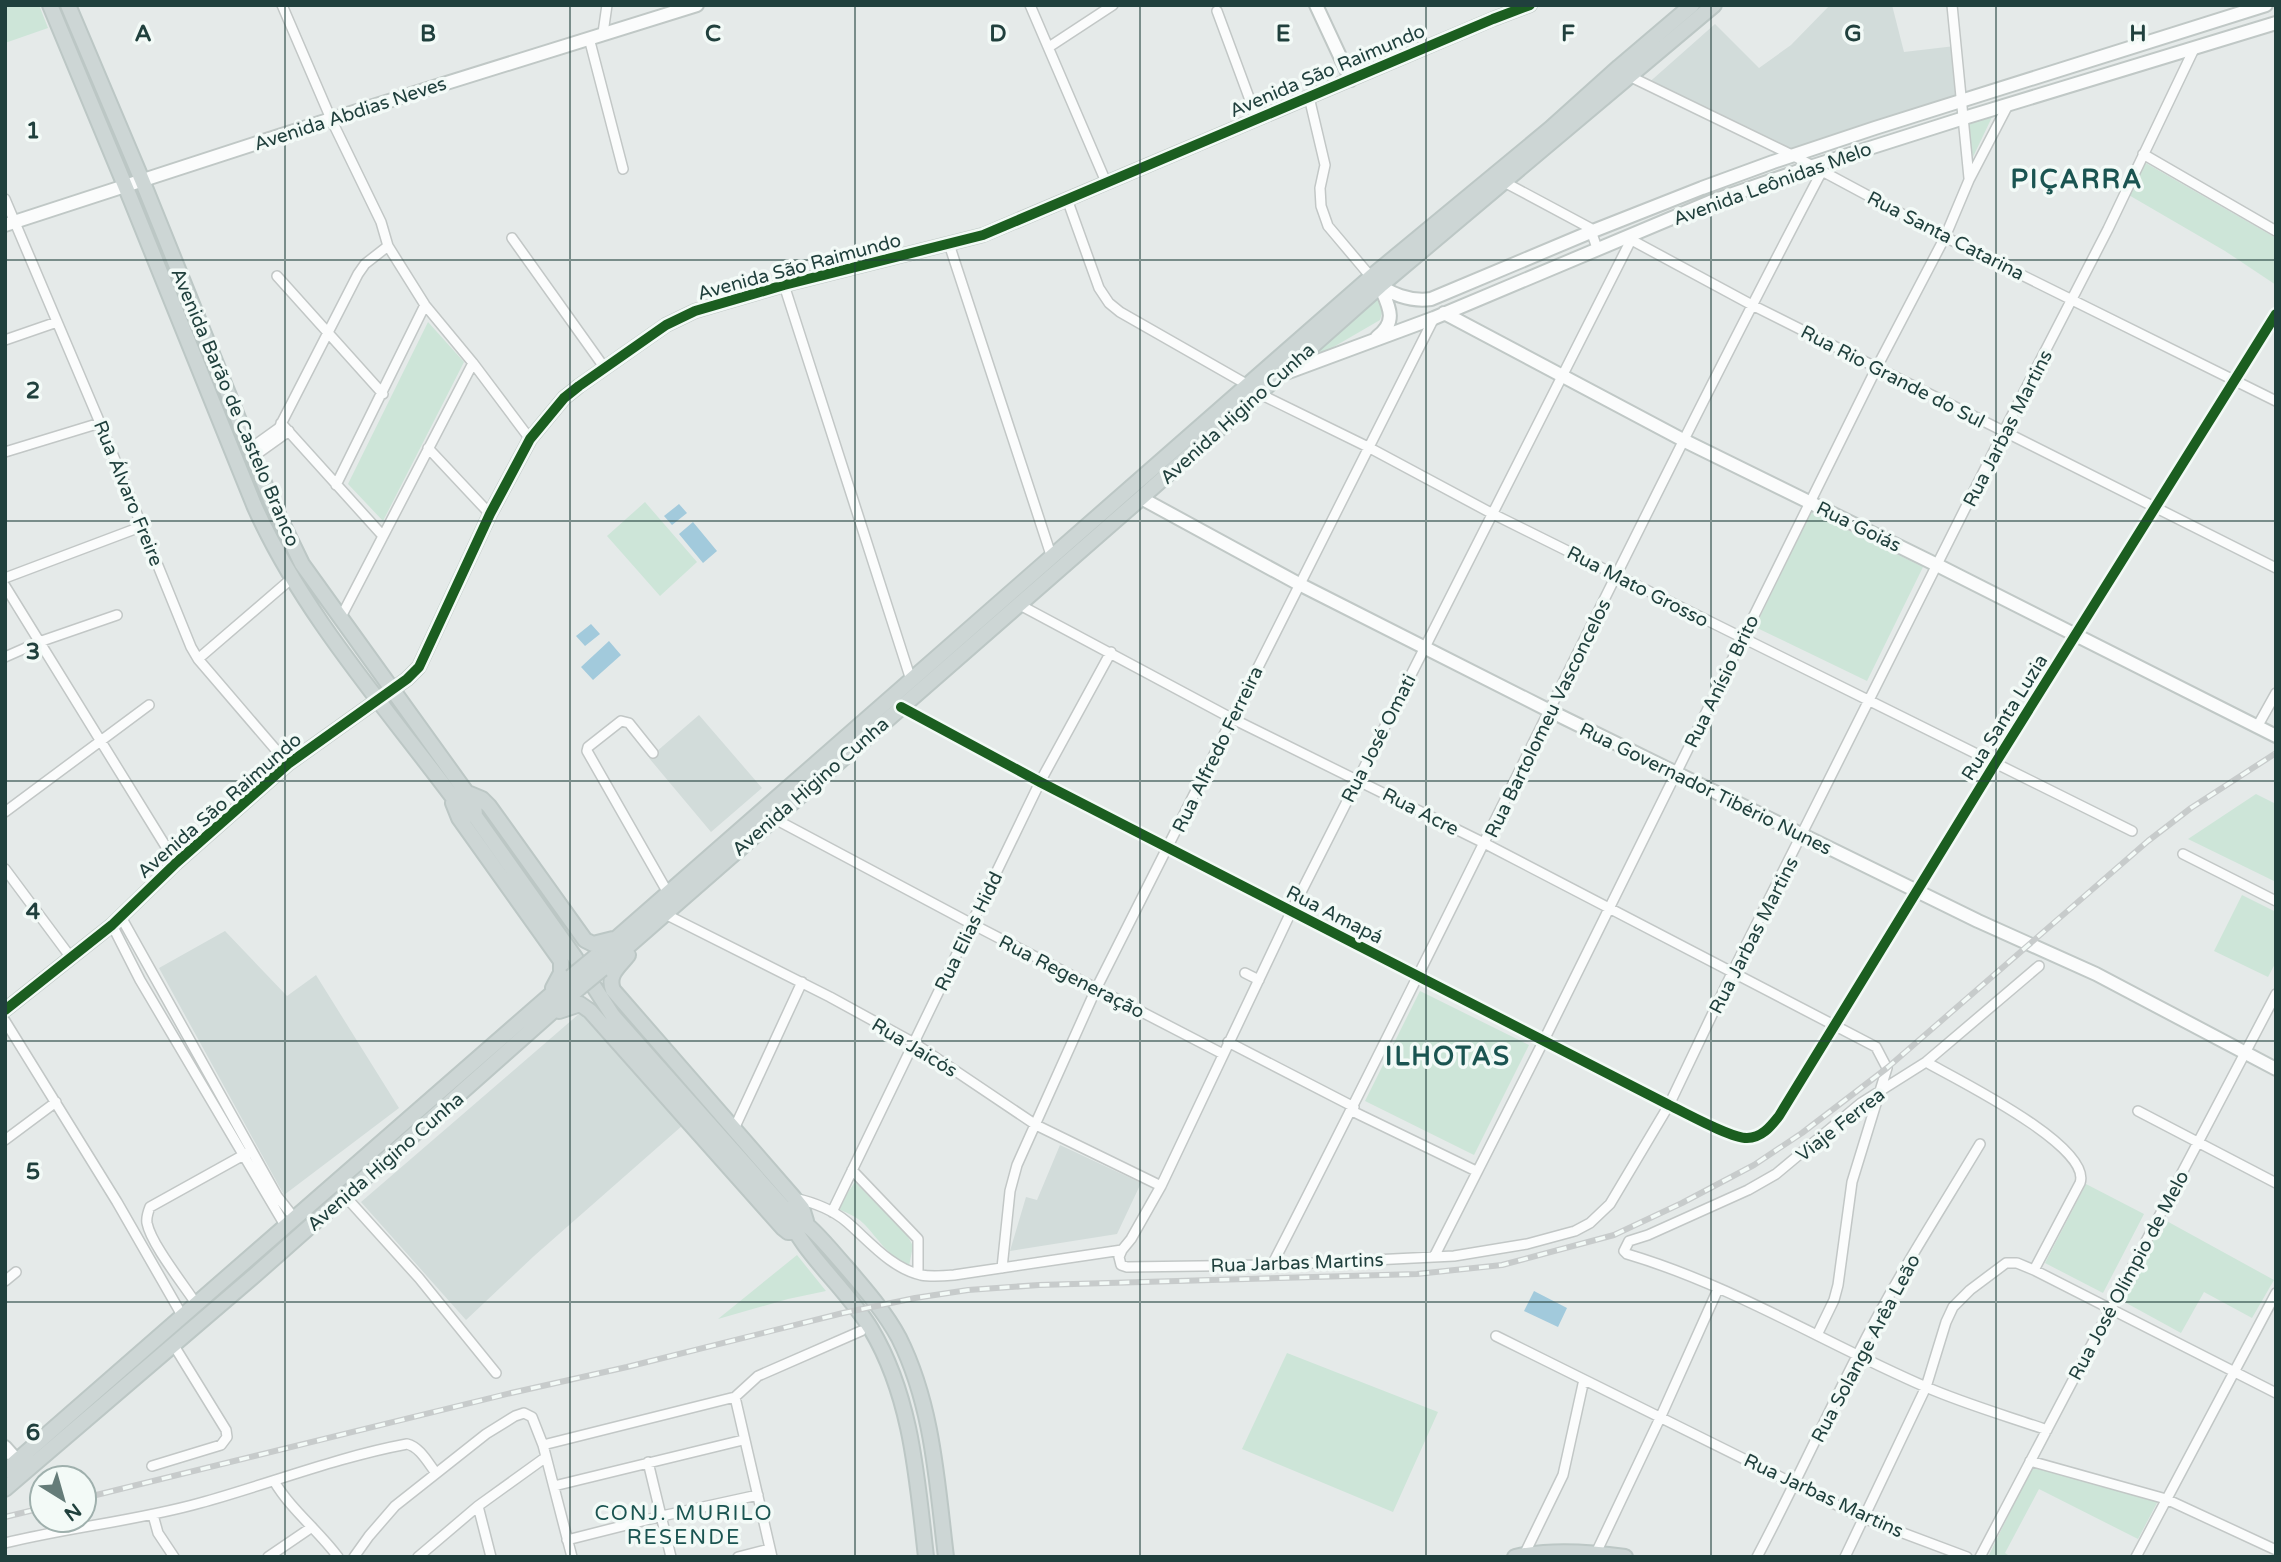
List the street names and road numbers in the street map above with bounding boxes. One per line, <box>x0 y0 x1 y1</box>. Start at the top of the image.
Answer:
street label: Avenida São Raimundo <box>1226 20 1428 122</box>
street label: Avenida Abdias Neves <box>251 72 449 155</box>
street label: Avenida Leônidas Melo <box>1670 138 1875 230</box>
street label: Rua Santa Catarina <box>1863 187 2028 285</box>
street label: Avenida São Raimundo <box>695 229 904 305</box>
street label: Avenida Barão de Castelo Branco <box>166 265 304 550</box>
street label: Rua Rio Grande do Sul <box>1797 321 1988 433</box>
street label: Avenida Higino Cunha <box>1156 339 1319 489</box>
street label: Rua Jarbas Martins <box>1959 346 2057 511</box>
street label: Rua Álvaro Freire <box>89 417 168 569</box>
street label: Rua Goiás <box>1813 497 1904 557</box>
street label: Rua Mato Grosso <box>1563 542 1712 632</box>
street label: Rua Bartolomeu Vasconcelos <box>1480 596 1615 841</box>
street label: Rua Anísio Brito <box>1680 611 1764 751</box>
street label: Rua Santa Luzia <box>1957 650 2053 785</box>
street label: Rua Alfredo Ferreira <box>1168 663 1268 836</box>
street label: Rua José Omati <box>1337 671 1421 806</box>
street label: Avenida Higino Cunha <box>728 713 893 861</box>
street label: Rua Governador Tibério Nunes <box>1576 718 1835 860</box>
street label: Avenida São Raimundo <box>133 729 306 883</box>
street label: Rua Acre <box>1379 783 1462 840</box>
street label: Rua Jarbas Martins <box>1705 853 1803 1018</box>
street label: Rua Elias Hidd <box>931 868 1007 995</box>
street label: Rua Amapá <box>1283 881 1387 949</box>
street label: Rua Regeneração <box>995 931 1148 1023</box>
street label: Rua Jaicós <box>868 1014 961 1082</box>
street label: Viaje Ferrea <box>1792 1083 1889 1166</box>
street label: Avenida Higino Cunha <box>303 1088 468 1236</box>
street label: Rua José Olímpio de Melo <box>2064 1167 2194 1384</box>
street label: Rua Jarbas Martins <box>1210 1249 1384 1277</box>
street label: Rua Solange Arêa Leão <box>1807 1251 1925 1446</box>
street label: Rua Jarbas Martins <box>1740 1449 1907 1542</box>

